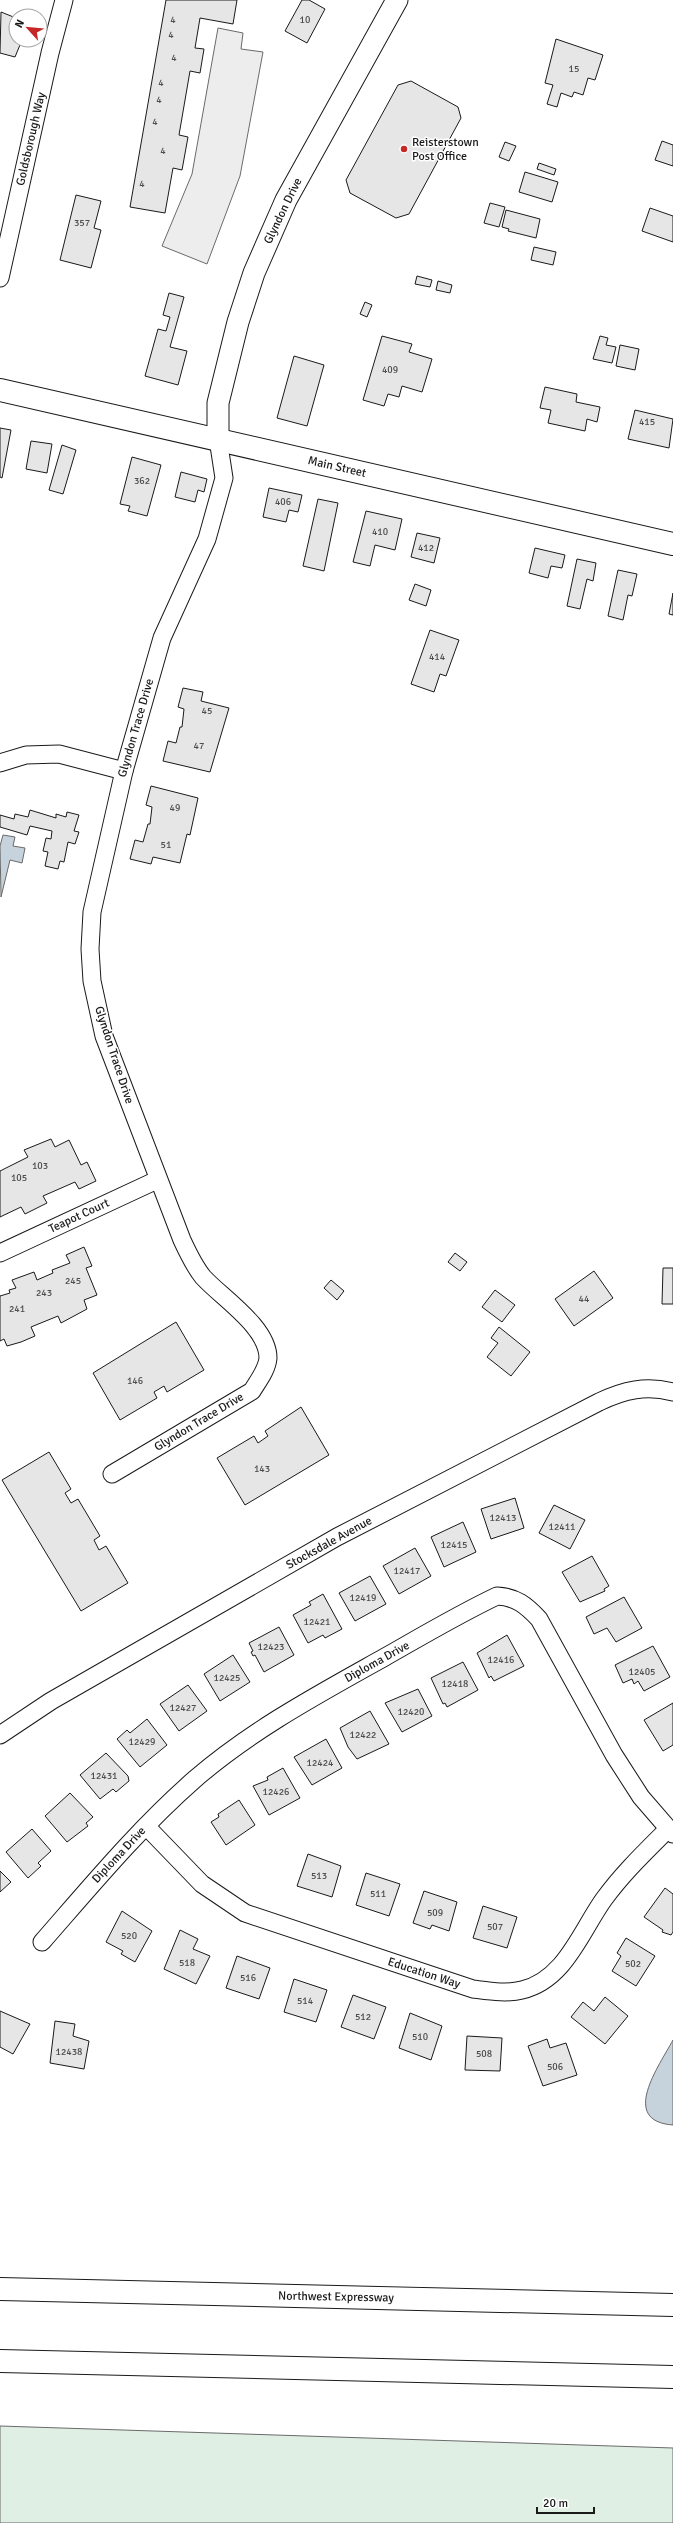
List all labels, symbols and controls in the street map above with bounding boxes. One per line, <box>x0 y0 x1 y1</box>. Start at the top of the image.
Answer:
north arrow <box>8 8 48 48</box>
house number: 4 <box>170 14 176 26</box>
house number: 10 <box>300 14 310 26</box>
text: N <box>12 17 27 30</box>
house number: 4 <box>168 29 174 41</box>
house number: 4 <box>171 52 177 64</box>
house number: 15 <box>569 63 579 75</box>
house number: 4 <box>158 77 164 89</box>
street label: Goldsborough Way <box>13 90 49 187</box>
house number: 4 <box>156 94 162 106</box>
house number: 4 <box>152 116 158 128</box>
place label: Reisterstown Post Office <box>412 135 479 164</box>
marker: Reisterstown Post Office <box>399 144 409 154</box>
house number: 4 <box>160 145 166 157</box>
street label: Glyndon Drive <box>261 175 305 247</box>
house number: 4 <box>139 178 145 190</box>
house number: 357 <box>74 217 90 229</box>
house number: 409 <box>382 364 398 376</box>
house number: 415 <box>639 416 655 428</box>
street label: Main Street <box>306 453 368 481</box>
house number: 362 <box>134 475 150 487</box>
house number: 406 <box>275 496 291 508</box>
house number: 410 <box>372 526 388 538</box>
house number: 412 <box>418 542 434 554</box>
house number: 414 <box>429 651 446 663</box>
street label: Glyndon Trace Drive <box>115 677 157 779</box>
house number: 45 <box>202 705 212 717</box>
house number: 47 <box>194 740 204 752</box>
house number: 49 <box>170 802 180 814</box>
house number: 51 <box>161 839 171 851</box>
street label: Glyndon Trace Drive <box>91 1004 137 1106</box>
house number: 103 <box>32 1160 48 1172</box>
house number: 105 <box>11 1172 27 1184</box>
street label: Teapot Court <box>46 1195 112 1237</box>
house number: 245 <box>65 1275 81 1287</box>
house number: 243 <box>36 1287 52 1299</box>
house number: 44 <box>579 1293 590 1305</box>
house number: 241 <box>9 1303 25 1315</box>
house number: 146 <box>127 1375 143 1387</box>
street label: Glyndon Trace Drive <box>152 1389 246 1455</box>
house number: 143 <box>254 1463 270 1475</box>
house number: 12413 <box>489 1512 517 1524</box>
street label: Stocksdale Avenue <box>283 1513 375 1573</box>
house number: 12411 <box>548 1521 576 1533</box>
house number: 12415 <box>440 1539 468 1551</box>
house number: 12417 <box>393 1565 421 1577</box>
house number: 12419 <box>349 1592 377 1604</box>
house number: 12421 <box>303 1616 331 1628</box>
street label: Diploma Drive <box>342 1638 412 1686</box>
house number: 12423 <box>257 1641 285 1653</box>
house number: 12416 <box>487 1654 515 1666</box>
house number: 12405 <box>628 1666 656 1678</box>
house number: 12425 <box>213 1672 241 1684</box>
house number: 12418 <box>441 1678 469 1690</box>
house number: 12427 <box>169 1702 197 1714</box>
house number: 12420 <box>397 1706 425 1718</box>
house number: 12422 <box>349 1729 377 1741</box>
house number: 12429 <box>128 1736 156 1748</box>
house number: 12424 <box>306 1757 334 1769</box>
house number: 12431 <box>90 1770 118 1782</box>
house number: 12426 <box>262 1786 290 1798</box>
street label: Diploma Drive <box>89 1823 149 1887</box>
house number: 513 <box>311 1870 327 1882</box>
house number: 511 <box>370 1888 386 1900</box>
house number: 509 <box>427 1907 443 1919</box>
house number: 507 <box>487 1921 503 1933</box>
house number: 520 <box>121 1930 137 1942</box>
street label: Education Way <box>386 1954 463 1992</box>
house number: 518 <box>179 1957 195 1969</box>
house number: 502 <box>625 1958 641 1970</box>
house number: 516 <box>240 1972 256 1984</box>
house number: 514 <box>297 1995 314 2007</box>
house number: 512 <box>355 2011 371 2023</box>
house number: 510 <box>412 2031 428 2043</box>
house number: 12438 <box>55 2046 83 2058</box>
house number: 508 <box>476 2048 492 2060</box>
house number: 506 <box>547 2061 563 2073</box>
street label: Northwest Expressway <box>278 2288 394 2306</box>
scale bar <box>537 2489 594 2515</box>
text: 20 m <box>543 2496 568 2511</box>

